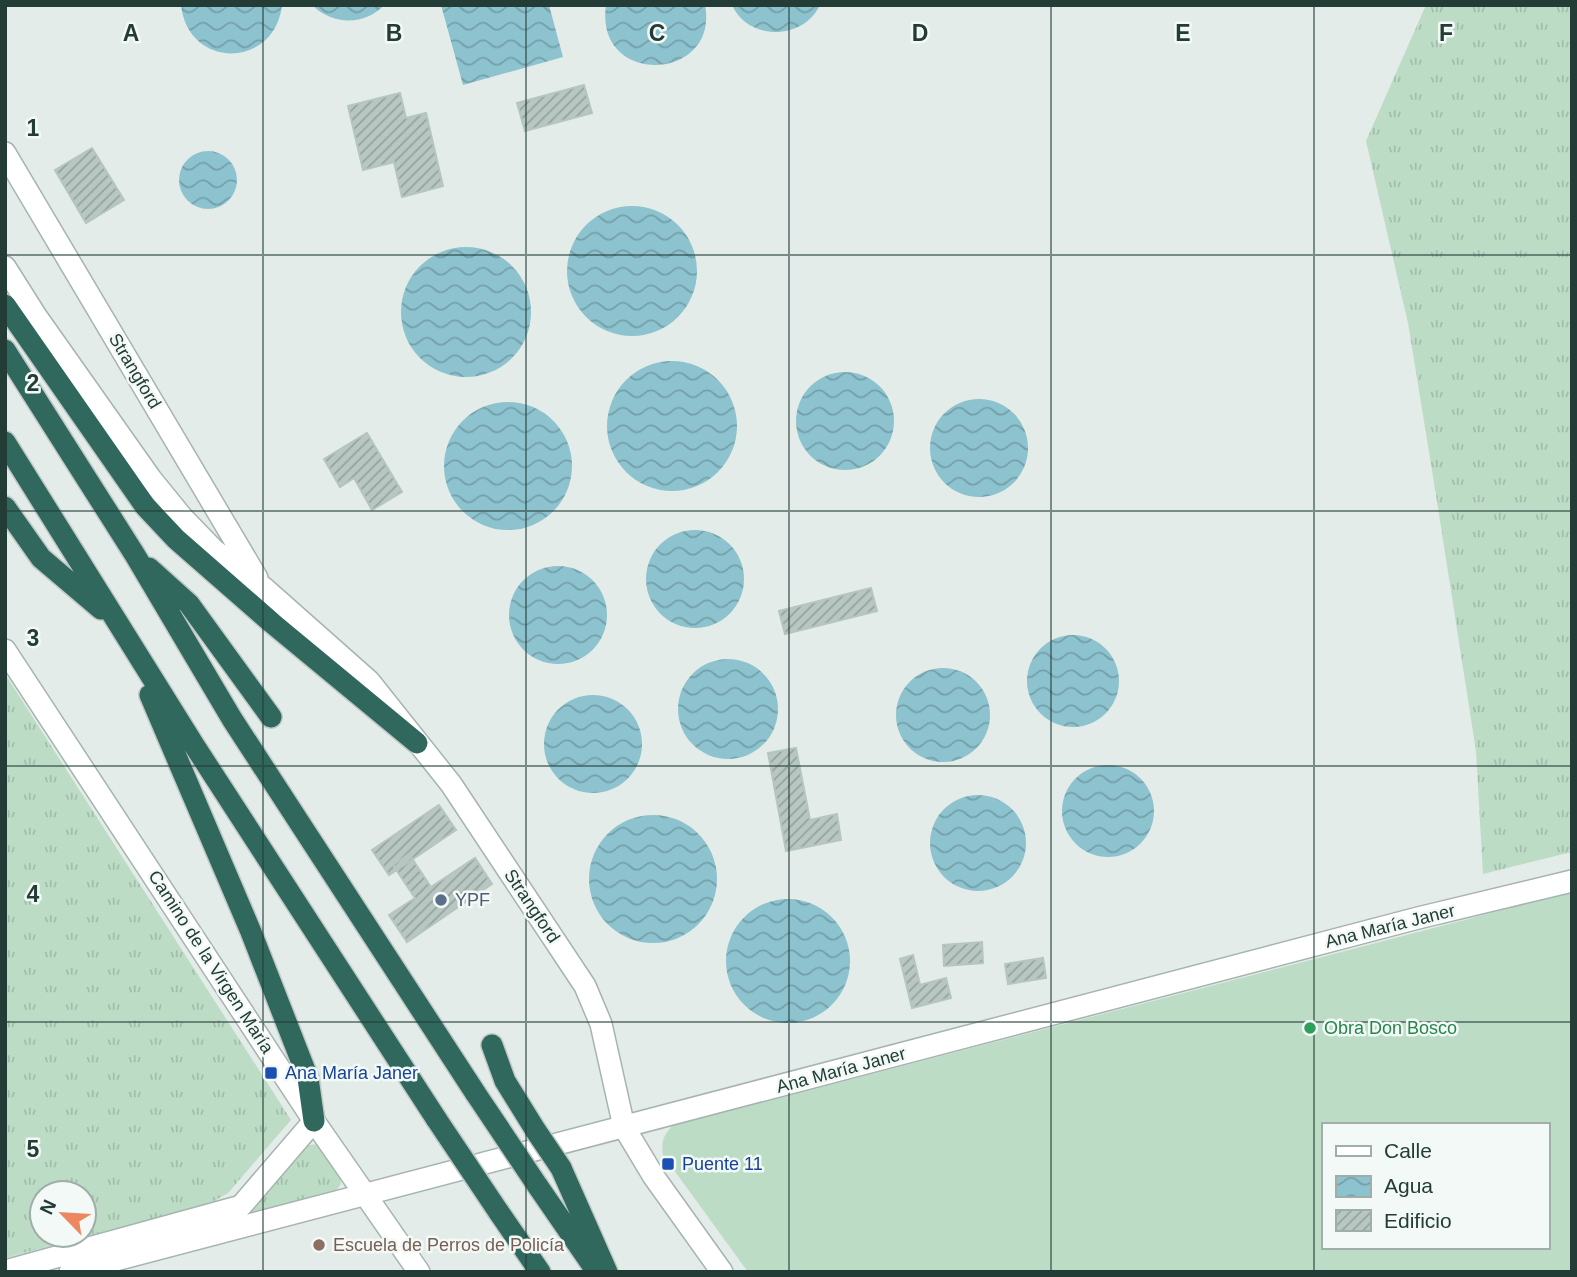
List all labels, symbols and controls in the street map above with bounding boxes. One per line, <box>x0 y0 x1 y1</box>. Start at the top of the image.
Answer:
text: A <box>123 20 139 46</box>
text: B <box>386 20 402 46</box>
text: C <box>649 20 665 46</box>
text: D <box>912 20 928 46</box>
text: E <box>1175 20 1191 46</box>
text: F <box>1439 20 1453 46</box>
text: 1 <box>27 115 40 141</box>
street label: Strangford <box>105 330 165 412</box>
text: 2 <box>27 370 39 396</box>
text: 3 <box>27 625 39 651</box>
street label: Strangford <box>500 866 564 946</box>
street label: Camino de la Virgen María <box>144 867 278 1058</box>
text: 4 <box>27 881 40 907</box>
place label: YPF <box>455 890 490 910</box>
marker: YPF <box>433 892 449 908</box>
street label: Ana María Janer <box>1323 900 1457 952</box>
place label: Obra Don Bosco <box>1324 1018 1457 1038</box>
marker: Obra Don Bosco <box>1302 1020 1318 1036</box>
street label: Ana María Janer <box>774 1043 908 1097</box>
place label: Ana María Janer <box>285 1063 418 1083</box>
marker: Ana María Janer <box>263 1065 279 1081</box>
legend <box>1322 1123 1549 1249</box>
text: 5 <box>27 1136 40 1162</box>
text: Calle <box>1384 1139 1432 1162</box>
place label: Puente 11 <box>682 1154 763 1174</box>
marker: Puente 11 <box>660 1156 676 1172</box>
text: Agua <box>1384 1174 1433 1197</box>
north arrow <box>28 1179 98 1249</box>
text: N <box>36 1196 60 1218</box>
text: Edificio <box>1384 1209 1452 1232</box>
place label: Escuela de Perros de Policía <box>333 1235 565 1255</box>
marker: Escuela de Perros de Policía <box>311 1237 327 1253</box>

